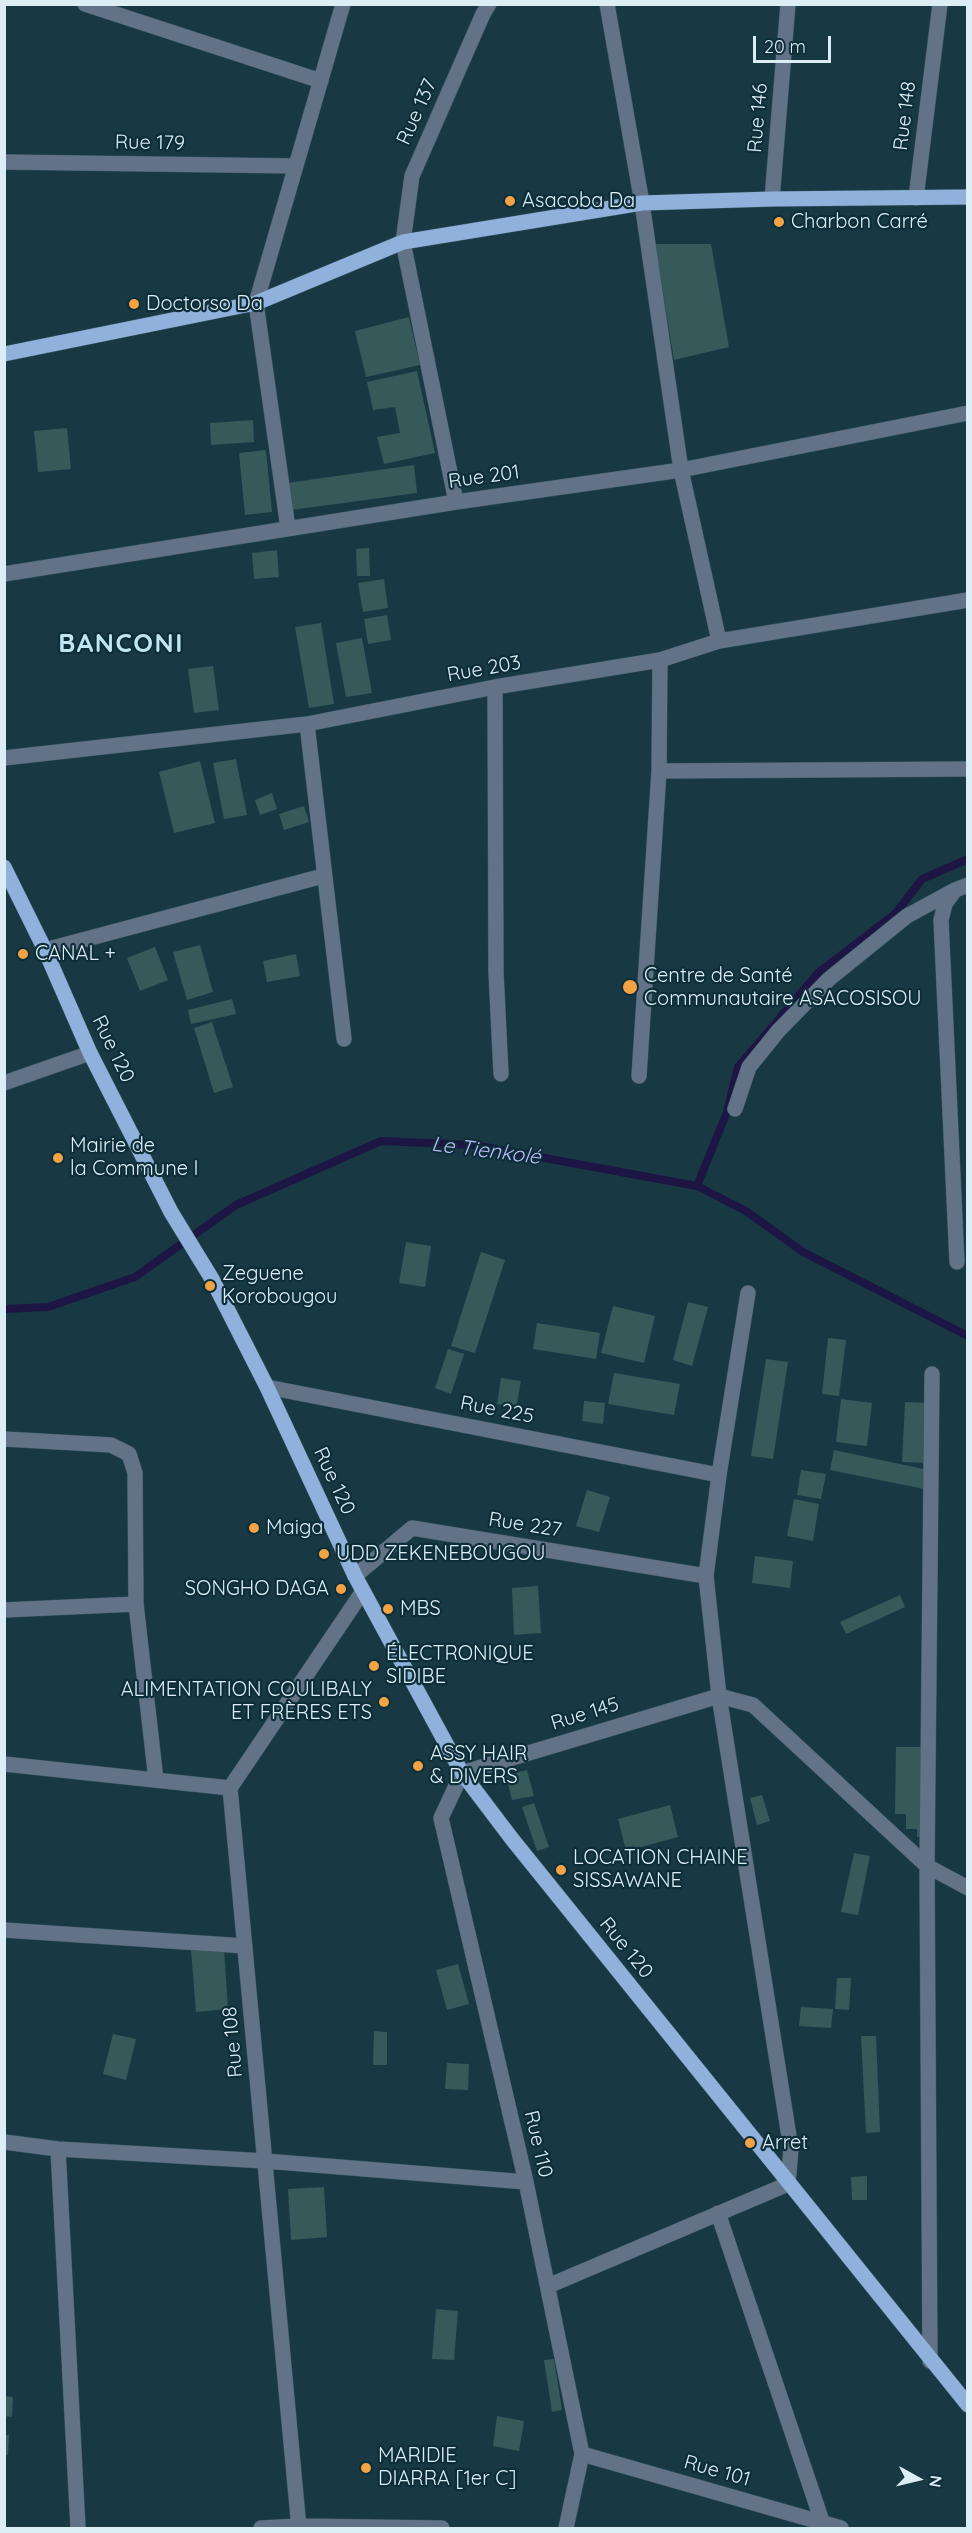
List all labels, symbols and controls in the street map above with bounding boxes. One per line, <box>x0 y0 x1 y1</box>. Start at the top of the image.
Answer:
scale bar <box>756 24 834 62</box>
text: 20 m <box>764 35 806 58</box>
street label: Rue 137 <box>392 75 442 149</box>
street label: Rue 148 <box>889 80 921 152</box>
street label: Rue 146 <box>743 82 773 154</box>
street label: Rue 179 <box>115 130 185 156</box>
place label: Asacoba Da <box>522 189 635 213</box>
marker: Asacoba Da <box>503 194 517 208</box>
place label: Charbon Carré <box>791 210 928 234</box>
marker: Charbon Carré <box>772 215 786 229</box>
place label: Doctorso Da <box>146 292 263 316</box>
marker: Doctorso Da <box>127 297 141 311</box>
street label: Rue 201 <box>447 460 521 494</box>
district label: BANCONI <box>58 628 184 660</box>
street label: Rue 203 <box>445 651 523 687</box>
place label: CANAL + <box>35 942 116 966</box>
marker: CANAL + <box>16 947 30 961</box>
place label: Centre de Santé Communautaire ASACOSISOU <box>644 964 922 1011</box>
marker: Centre de Santé Communautaire ASACOSISOU <box>621 978 639 996</box>
street label: Rue 120 <box>86 1012 140 1086</box>
water label: Le Tienkolé <box>430 1132 542 1170</box>
place label: Mairie de la Commune I <box>70 1134 198 1181</box>
marker: Mairie de la Commune I <box>51 1151 65 1165</box>
place label: Zeguene Korobougou <box>222 1262 337 1309</box>
marker: Zeguene Korobougou <box>203 1279 217 1293</box>
street label: Rue 225 <box>458 1391 536 1429</box>
street label: Rue 120 <box>308 1443 360 1519</box>
street label: Rue 227 <box>487 1507 563 1543</box>
place label: Maiga <box>266 1516 323 1540</box>
marker: Maiga <box>247 1521 261 1535</box>
place label: UDD ZEKENEBOUGOU <box>336 1542 546 1566</box>
marker: UDD ZEKENEBOUGOU <box>317 1547 331 1561</box>
place label: SONGHO DAGA <box>185 1577 329 1601</box>
marker: SONGHO DAGA <box>334 1582 348 1596</box>
place label: MBS <box>400 1597 441 1621</box>
marker: MBS <box>381 1602 395 1616</box>
place label: ÉLECTRONIQUE SIDIBE <box>386 1642 534 1689</box>
marker: ÉLECTRONIQUE SIDIBE <box>367 1659 381 1673</box>
place label: ALIMENTATION COULIBALY ET FRÈRES ETS <box>121 1678 372 1725</box>
street label: Rue 145 <box>548 1692 622 1736</box>
marker: ALIMENTATION COULIBALY ET FRÈRES ETS <box>377 1695 391 1709</box>
place label: ASSY HAIR & DIVERS <box>430 1742 527 1789</box>
marker: ASSY HAIR & DIVERS <box>411 1759 425 1773</box>
place label: LOCATION CHAINE SISSAWANE <box>573 1846 747 1893</box>
marker: LOCATION CHAINE SISSAWANE <box>554 1863 568 1877</box>
street label: Rue 120 <box>594 1913 658 1983</box>
street label: Rue 108 <box>218 2005 248 2079</box>
street label: Rue 110 <box>519 2108 557 2180</box>
place label: Arret <box>762 2131 808 2155</box>
marker: Arret <box>743 2136 757 2150</box>
place label: MARIDIE DIARRA [1er C] <box>378 2444 516 2491</box>
north arrow <box>888 2449 948 2509</box>
street label: Rue 101 <box>681 2450 753 2492</box>
marker: MARIDIE DIARRA [1er C] <box>359 2461 373 2475</box>
text: N <box>925 2474 947 2489</box>

